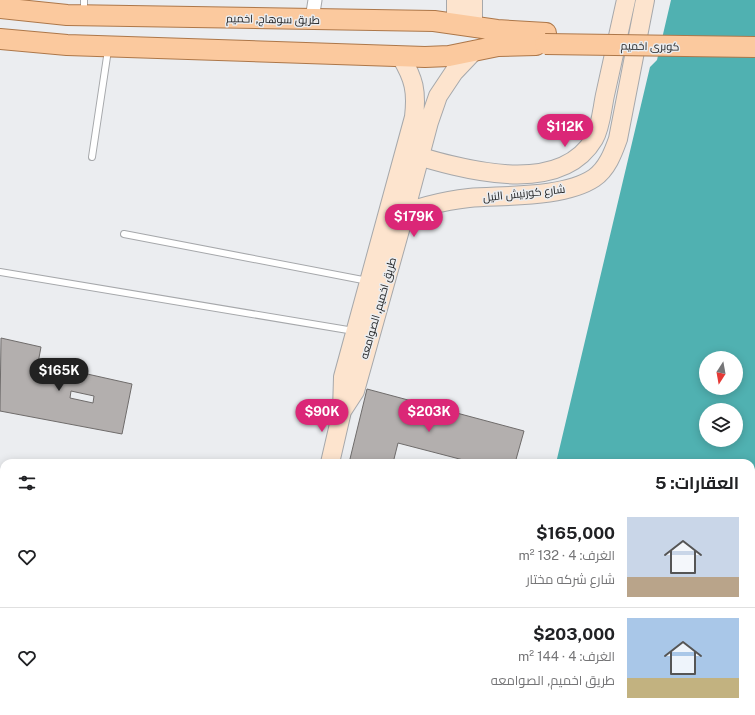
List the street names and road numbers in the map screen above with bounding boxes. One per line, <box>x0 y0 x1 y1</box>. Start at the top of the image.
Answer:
street label: طريق سوهاج, اخميم <box>226 12 320 28</box>
street label: كوبرى اخميم <box>620 39 680 55</box>
street label: شارع كورنيش النيل <box>482 183 566 205</box>
street label: طريق اخميم, الصوامعه <box>358 256 400 361</box>

